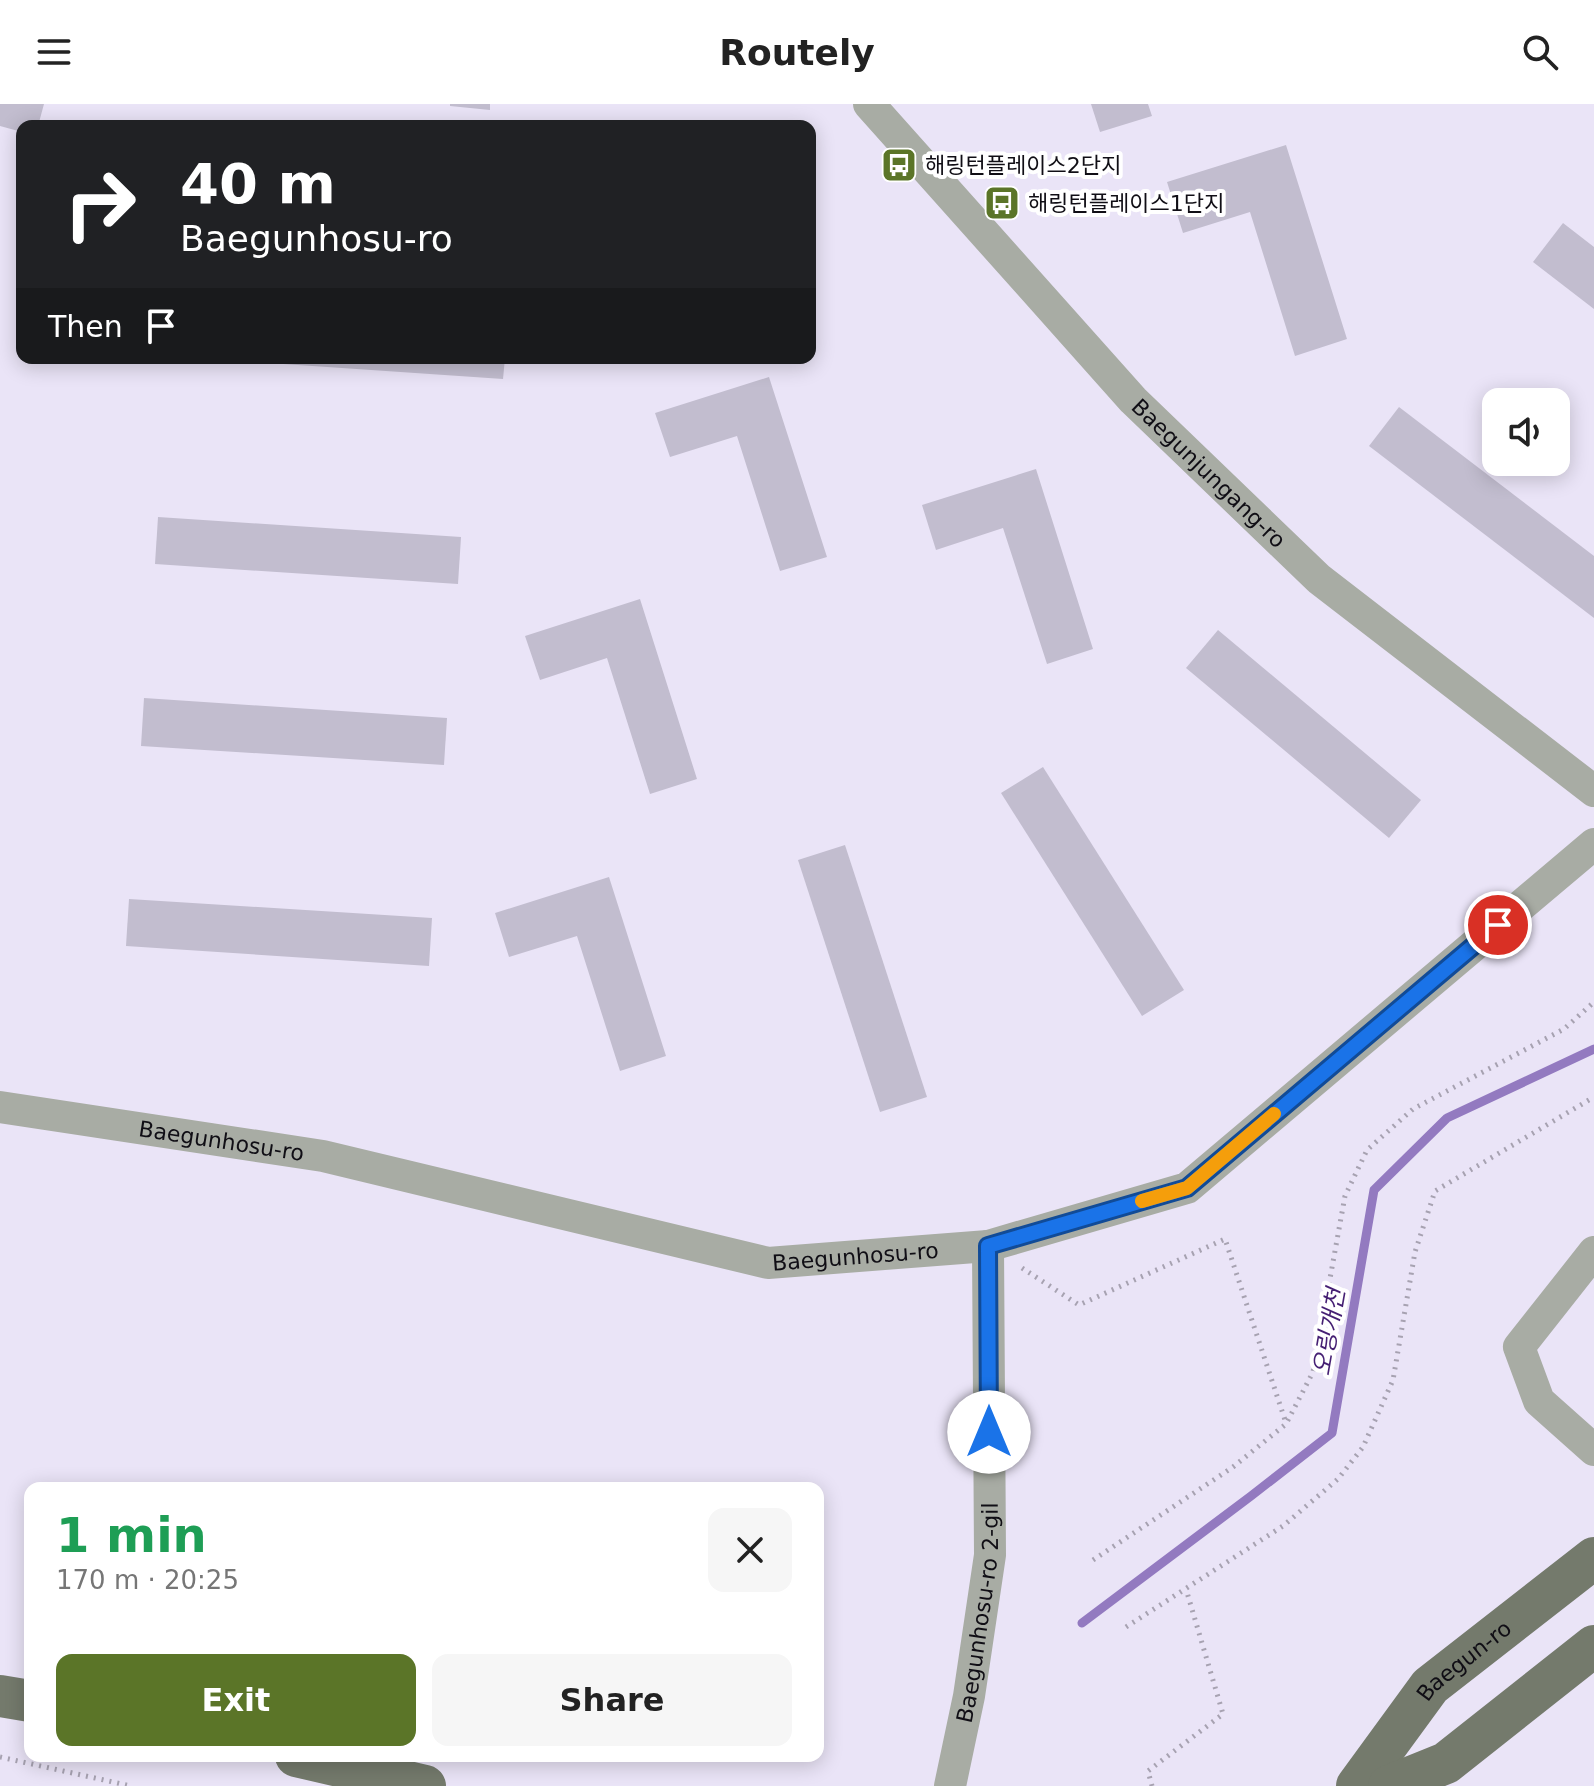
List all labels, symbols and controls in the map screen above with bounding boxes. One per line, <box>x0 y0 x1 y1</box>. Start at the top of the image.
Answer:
icon: menu <box>32 30 76 74</box>
icon: search <box>1518 30 1562 74</box>
text: Routely <box>719 32 875 73</box>
bus stop icon: 해링턴플레이스2단지 <box>880 146 918 184</box>
text: 40 m <box>180 151 336 216</box>
icon: right <box>48 152 152 256</box>
place label: 해링턴플레이스2단지 <box>925 153 1121 178</box>
bus stop icon: 해링턴플레이스1단지 <box>983 184 1021 222</box>
place label: 해링턴플레이스1단지 <box>1028 191 1224 216</box>
text: Baegunhosu-ro <box>180 218 453 259</box>
icon: arrive <box>139 304 183 348</box>
text: Then <box>48 309 123 344</box>
map controls <box>1482 388 1570 476</box>
button: sound <box>1482 388 1570 476</box>
street label: Baegunjungang-ro <box>1127 394 1291 553</box>
pin <box>1464 891 1532 959</box>
icon: arrive <box>1476 903 1520 947</box>
street label: Baegunhosu-ro <box>137 1116 306 1166</box>
street label: Baegunhosu-ro <box>771 1238 940 1276</box>
water label: 오링개천 <box>1308 1283 1351 1378</box>
position arrow <box>947 1390 1031 1474</box>
street label: Baegunhosu-ro 2-gil <box>952 1502 1003 1725</box>
text: 1 min <box>56 1507 207 1563</box>
button: close <box>708 1508 792 1592</box>
text: 170 m · 20:25 <box>56 1565 239 1595</box>
street label: Baegun-ro <box>1412 1616 1516 1706</box>
button: Exit <box>56 1654 416 1746</box>
button: Share <box>432 1654 792 1746</box>

